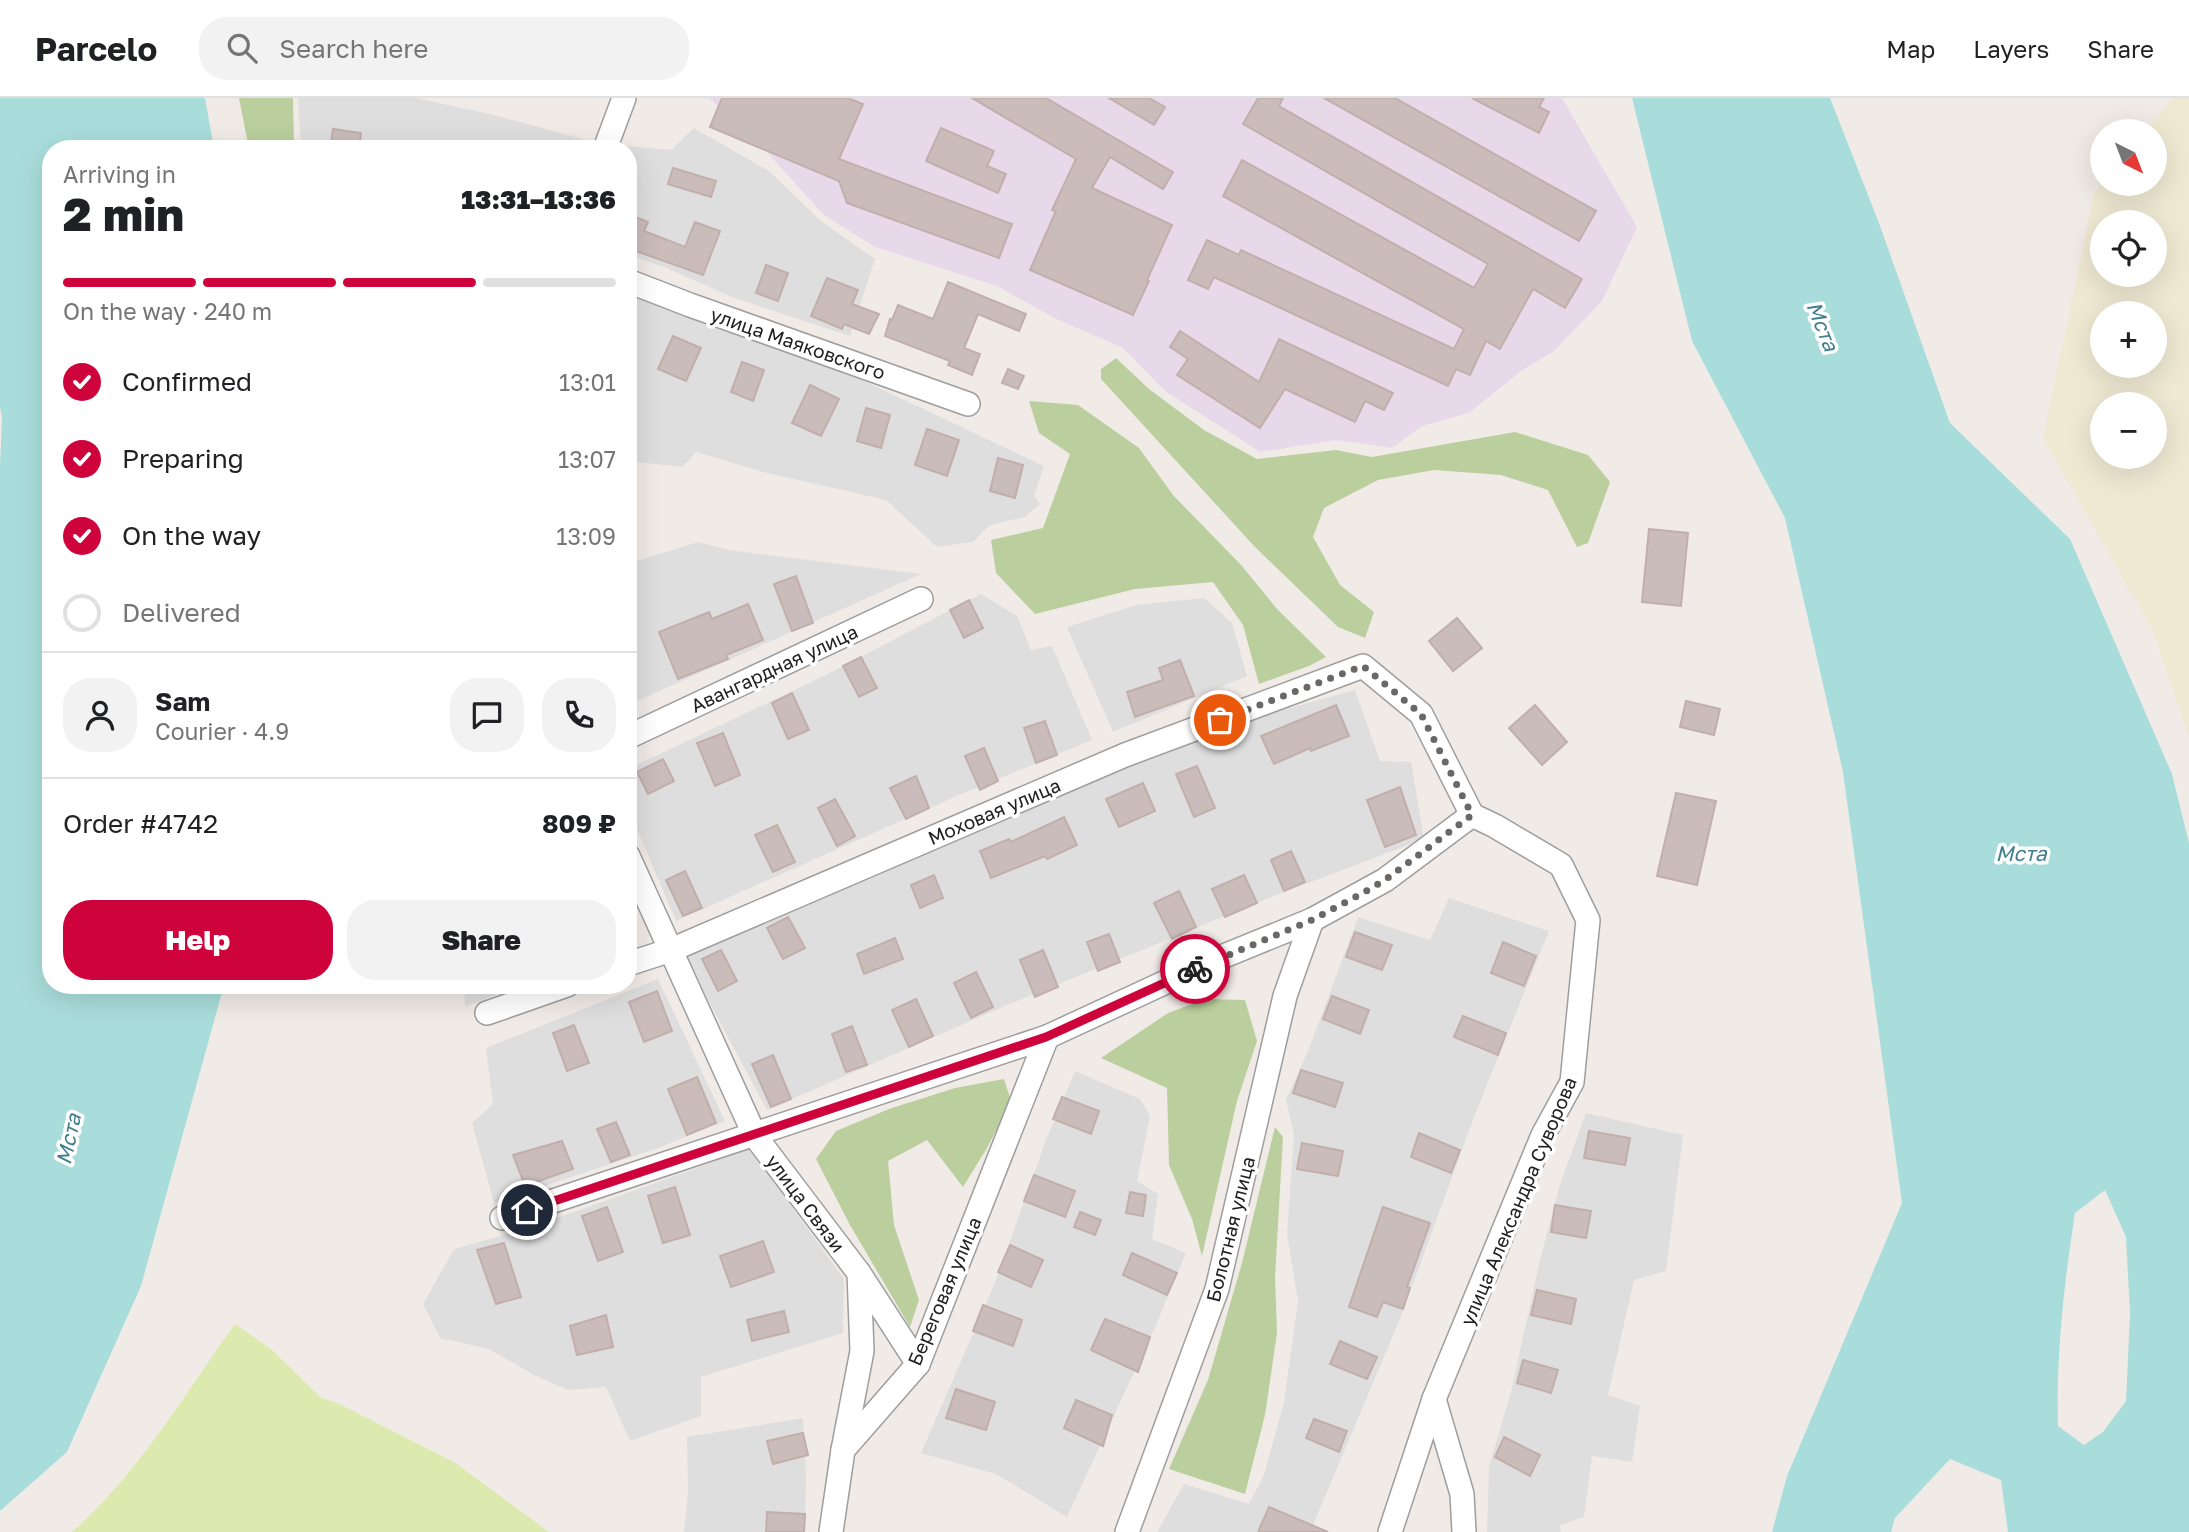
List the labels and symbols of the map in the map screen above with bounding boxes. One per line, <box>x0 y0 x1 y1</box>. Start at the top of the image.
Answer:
north arrow <box>2090 119 2166 196</box>
water label: Мста <box>1801 297 1845 356</box>
street label: улица Маяковского <box>708 302 888 384</box>
street label: Авангардная улица <box>687 619 861 717</box>
pin <box>1190 690 1250 750</box>
street label: Моховая улица <box>924 773 1064 849</box>
water label: Мста <box>1995 840 2048 866</box>
courier <box>1160 934 1230 1004</box>
street label: улица Александра Суворова <box>1455 1073 1581 1329</box>
water label: Мста <box>50 1110 86 1167</box>
street label: улица Связи <box>762 1150 850 1256</box>
street label: Болотная улица <box>1201 1154 1259 1304</box>
pin <box>497 1180 557 1240</box>
street label: Береговая улица <box>902 1213 986 1369</box>

